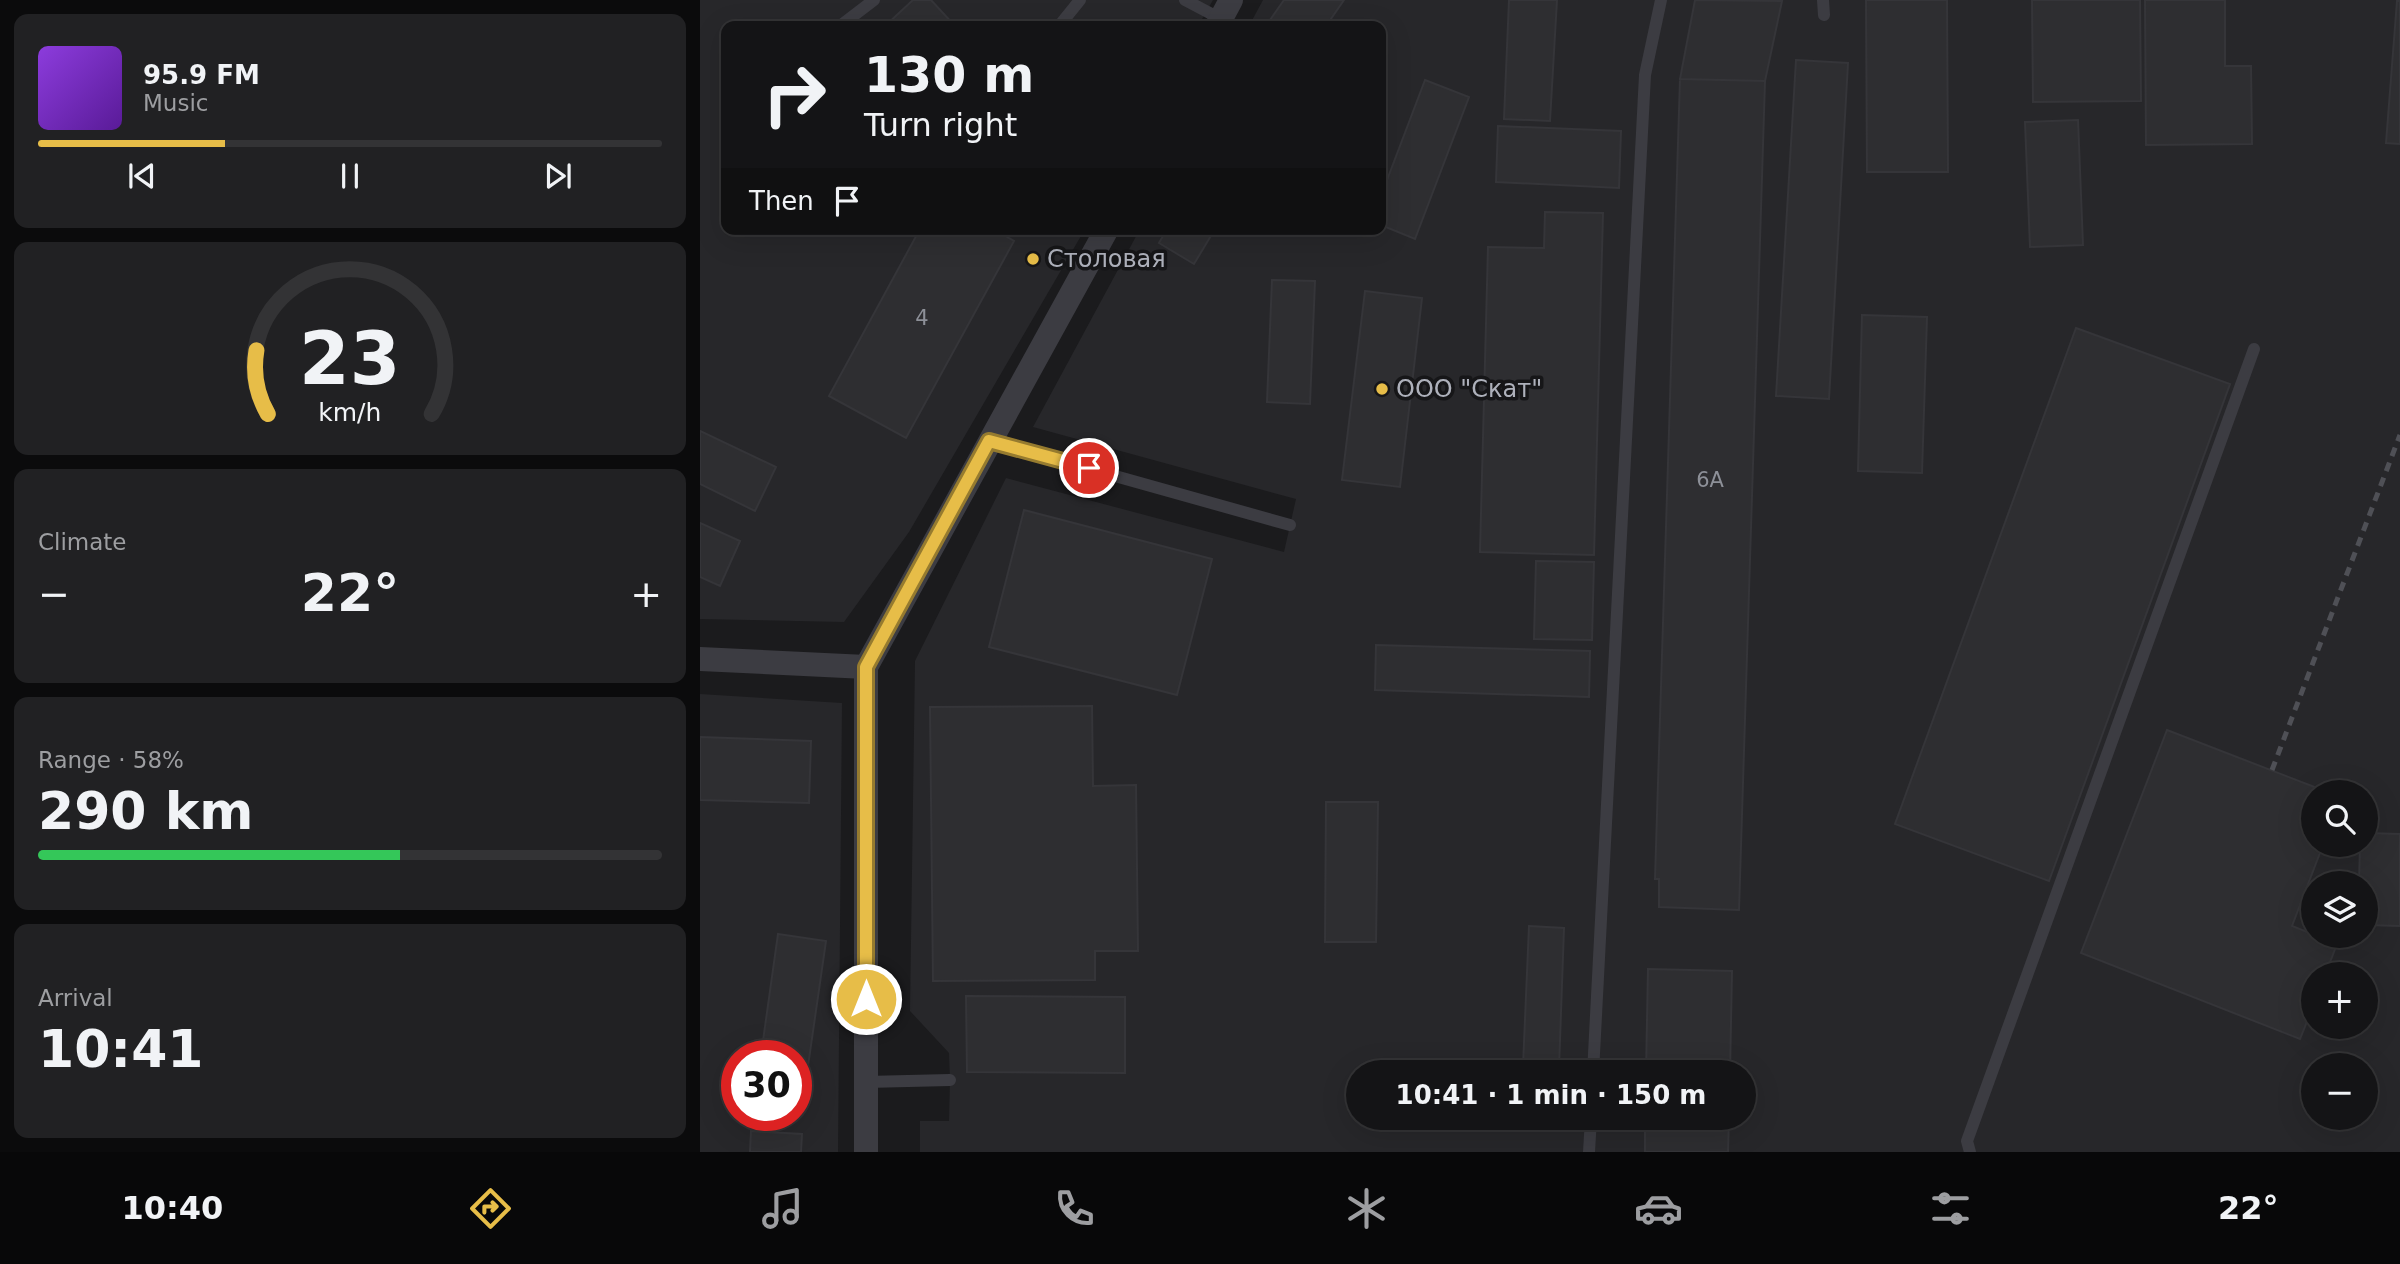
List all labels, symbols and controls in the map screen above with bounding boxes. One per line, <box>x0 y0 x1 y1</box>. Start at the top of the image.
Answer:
text: 130 m <box>864 47 1034 104</box>
icon: right <box>749 49 840 140</box>
text: 95.9 FM <box>143 60 260 90</box>
text: Music <box>143 90 208 116</box>
text: Turn right <box>864 106 1017 144</box>
icon: previous <box>123 157 161 195</box>
icon: pause <box>331 157 369 195</box>
icon: next <box>539 157 577 195</box>
icon: arrive <box>828 182 866 220</box>
text: Then <box>749 186 814 216</box>
place label: Столовая <box>1047 245 1166 273</box>
marker: Столовая <box>1025 251 1041 267</box>
house number: 4 <box>915 306 929 330</box>
text: 23 <box>299 317 401 402</box>
place label: ООО "Скат" <box>1396 375 1542 403</box>
marker: ООО "Скат" <box>1374 381 1390 397</box>
text: km/h <box>318 398 382 427</box>
pin <box>1059 438 1119 498</box>
icon: arrive <box>1070 449 1108 487</box>
house number: 6А <box>1696 468 1724 492</box>
text: Climate <box>38 529 127 555</box>
text: 22° <box>301 563 399 623</box>
text: − <box>38 572 70 616</box>
text: + <box>630 572 662 616</box>
text: Range · 58% <box>38 747 184 773</box>
map controls <box>2301 780 2378 1130</box>
button: search <box>2301 780 2378 857</box>
text: 290 km <box>38 781 253 841</box>
button: layers <box>2301 871 2378 948</box>
position arrow <box>829 962 903 1036</box>
button: + <box>2301 962 2378 1039</box>
text: Arrival <box>38 985 113 1011</box>
text: 10:41 <box>38 1019 204 1079</box>
speed limit sign: 30 <box>721 1040 812 1131</box>
button: − <box>2301 1053 2378 1130</box>
text: 10:41 · 1 min · 150 m <box>1396 1080 1706 1110</box>
icon: directions <box>466 1184 515 1233</box>
icon: music <box>758 1184 807 1233</box>
icon: phone <box>1050 1184 1099 1233</box>
icon: climate <box>1342 1184 1391 1233</box>
icon: car <box>1634 1184 1683 1233</box>
icon: filters <box>1926 1184 1975 1233</box>
text: 10:40 <box>121 1189 223 1227</box>
text: 22° <box>2218 1189 2278 1227</box>

